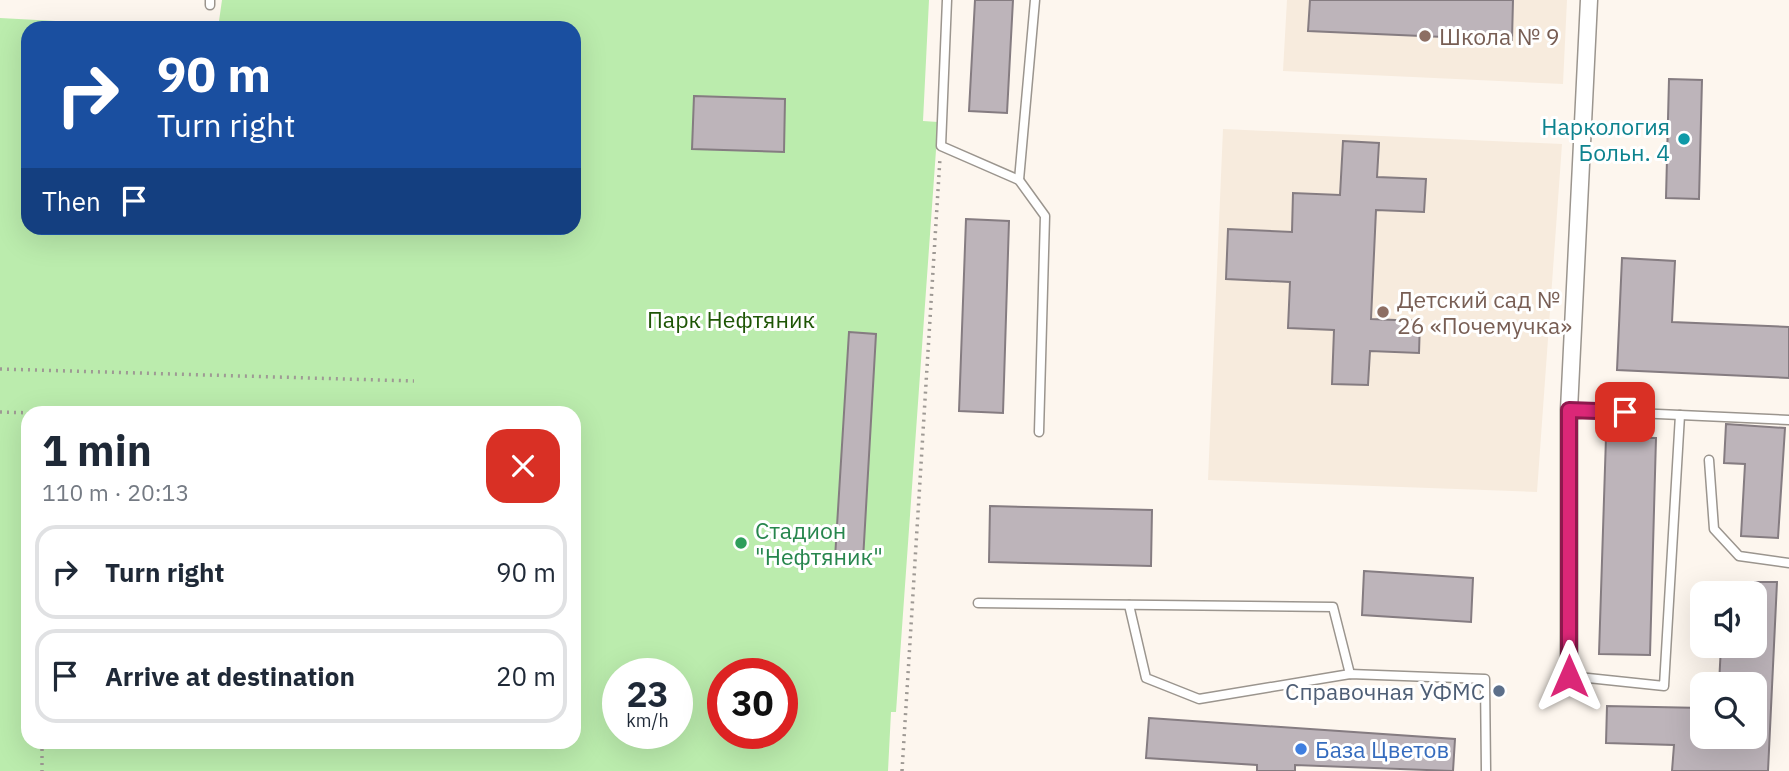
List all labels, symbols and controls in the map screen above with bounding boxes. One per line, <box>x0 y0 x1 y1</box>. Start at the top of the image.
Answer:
place label: Школа № 9 <box>1439 21 1560 51</box>
marker: Школа № 9 <box>1417 28 1433 44</box>
text: 90 m <box>157 42 271 105</box>
icon: right <box>42 49 133 140</box>
text: Turn right <box>157 104 295 146</box>
place label: Наркология Больн. 4 <box>1541 111 1670 167</box>
marker: Наркология Больн. 4 <box>1676 131 1692 147</box>
icon: arrive <box>115 182 153 220</box>
text: Then <box>42 184 101 218</box>
place label: Детский сад № 26 «Почемучка» <box>1397 284 1572 340</box>
park label: Парк Нефтяник <box>647 304 815 334</box>
marker: Детский сад № 26 «Почемучка» <box>1375 304 1391 320</box>
pin <box>1595 382 1655 442</box>
icon: arrive <box>1606 393 1644 431</box>
text: 1 min <box>42 423 152 478</box>
button: close <box>486 429 560 503</box>
text: 110 m · 20:13 <box>42 477 189 507</box>
place label: Стадион "Нефтяник" <box>755 515 883 571</box>
marker: Стадион "Нефтяник" <box>733 535 749 551</box>
icon: right <box>46 553 84 591</box>
text: Turn right <box>105 555 224 589</box>
text: 90 m <box>496 555 556 589</box>
map controls <box>1690 581 1767 749</box>
button: sound <box>1690 581 1767 658</box>
position arrow <box>1532 639 1606 713</box>
icon: arrive <box>46 657 84 695</box>
speed limit sign: 30 <box>707 658 798 749</box>
text: Arrive at destination <box>105 659 355 693</box>
text: 20 m <box>496 659 556 693</box>
text: 23 <box>626 671 669 717</box>
button: search <box>1690 672 1767 749</box>
place label: Справочная УФМС <box>1285 676 1485 706</box>
marker: Справочная УФМС <box>1491 683 1507 699</box>
text: km/h <box>626 709 669 732</box>
place label: База Цветов <box>1315 734 1449 764</box>
marker: База Цветов <box>1293 741 1309 757</box>

